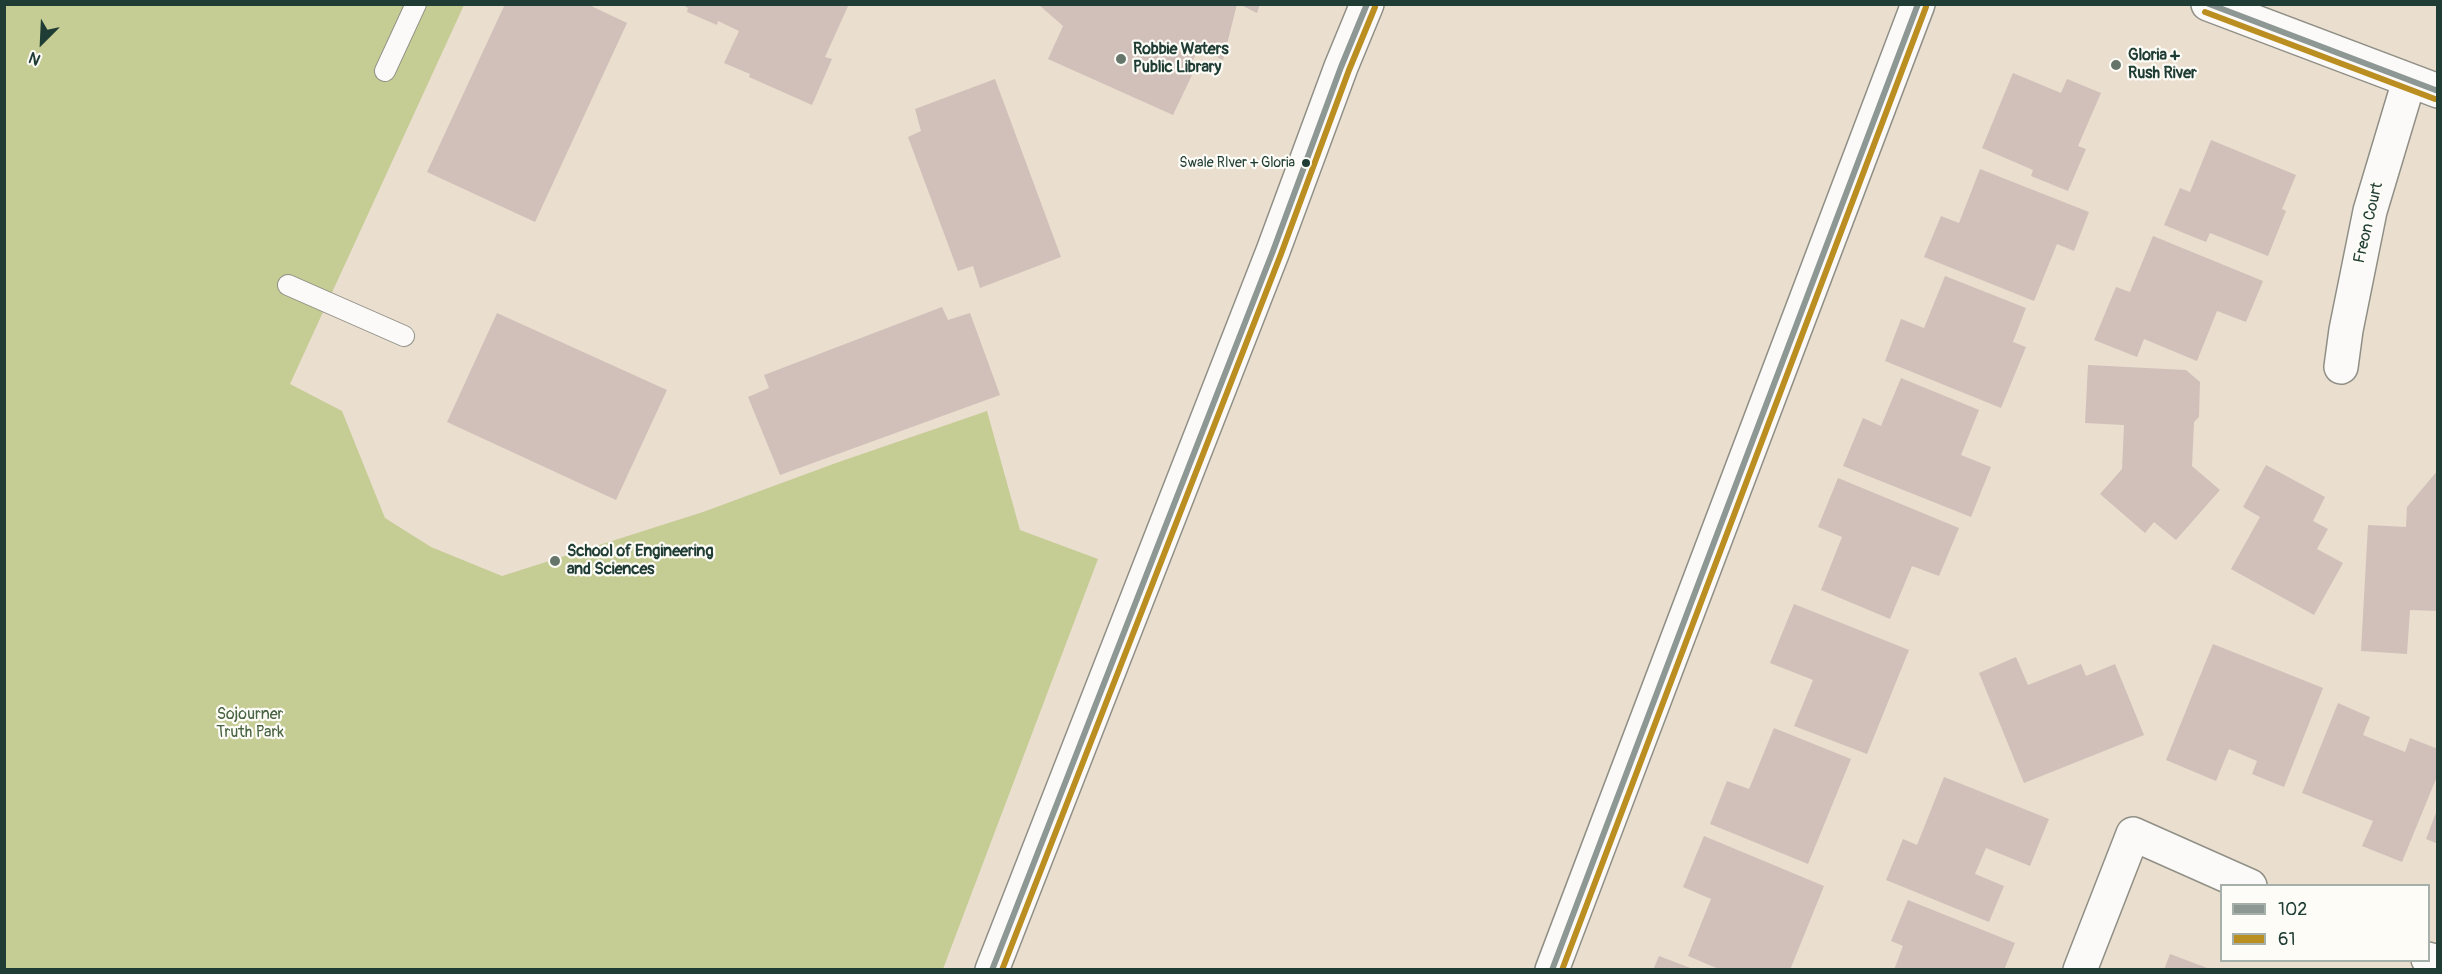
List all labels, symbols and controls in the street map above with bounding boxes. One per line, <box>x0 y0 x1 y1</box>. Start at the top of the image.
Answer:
north arrow <box>12 12 72 72</box>
place label: Robbie Waters Public Library <box>1133 40 1229 78</box>
place label: Gloria + Rush River <box>2128 46 2197 84</box>
text: N <box>26 47 44 70</box>
marker: Robbie Waters Public Library <box>1114 52 1128 66</box>
marker: Gloria + Rush River <box>2109 58 2123 72</box>
place label: Swale RIver + Gloria <box>1179 155 1295 171</box>
marker: Swale RIver + Gloria <box>1300 157 1312 169</box>
street label: Freon Court <box>2350 181 2388 265</box>
place label: School of Engineering and Sciences <box>567 542 713 580</box>
marker: School of Engineering and Sciences <box>548 554 562 568</box>
park label: Sojourner Truth Park <box>216 705 284 743</box>
legend <box>2220 884 2430 962</box>
text: 102 <box>2278 898 2307 921</box>
text: 61 <box>2278 928 2296 951</box>

